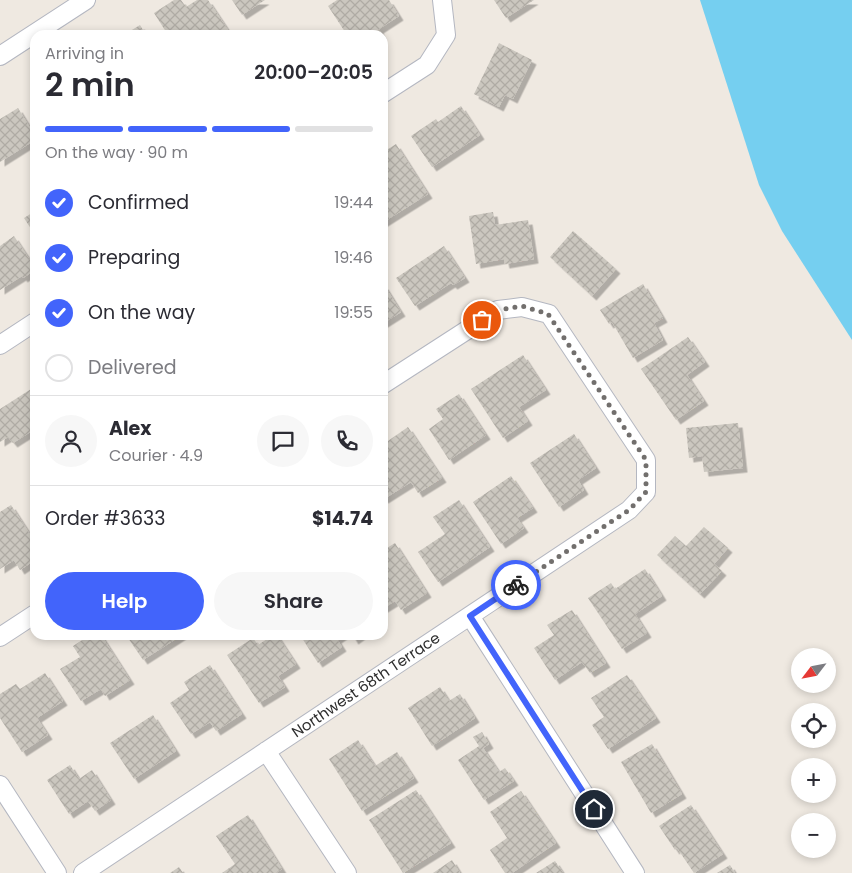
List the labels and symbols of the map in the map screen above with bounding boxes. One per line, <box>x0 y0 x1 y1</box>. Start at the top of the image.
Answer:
pin <box>461 299 503 341</box>
courier <box>491 560 541 610</box>
street label: Northwest 68th Terrace <box>287 627 444 742</box>
north arrow <box>791 648 836 692</box>
pin <box>573 788 615 830</box>

